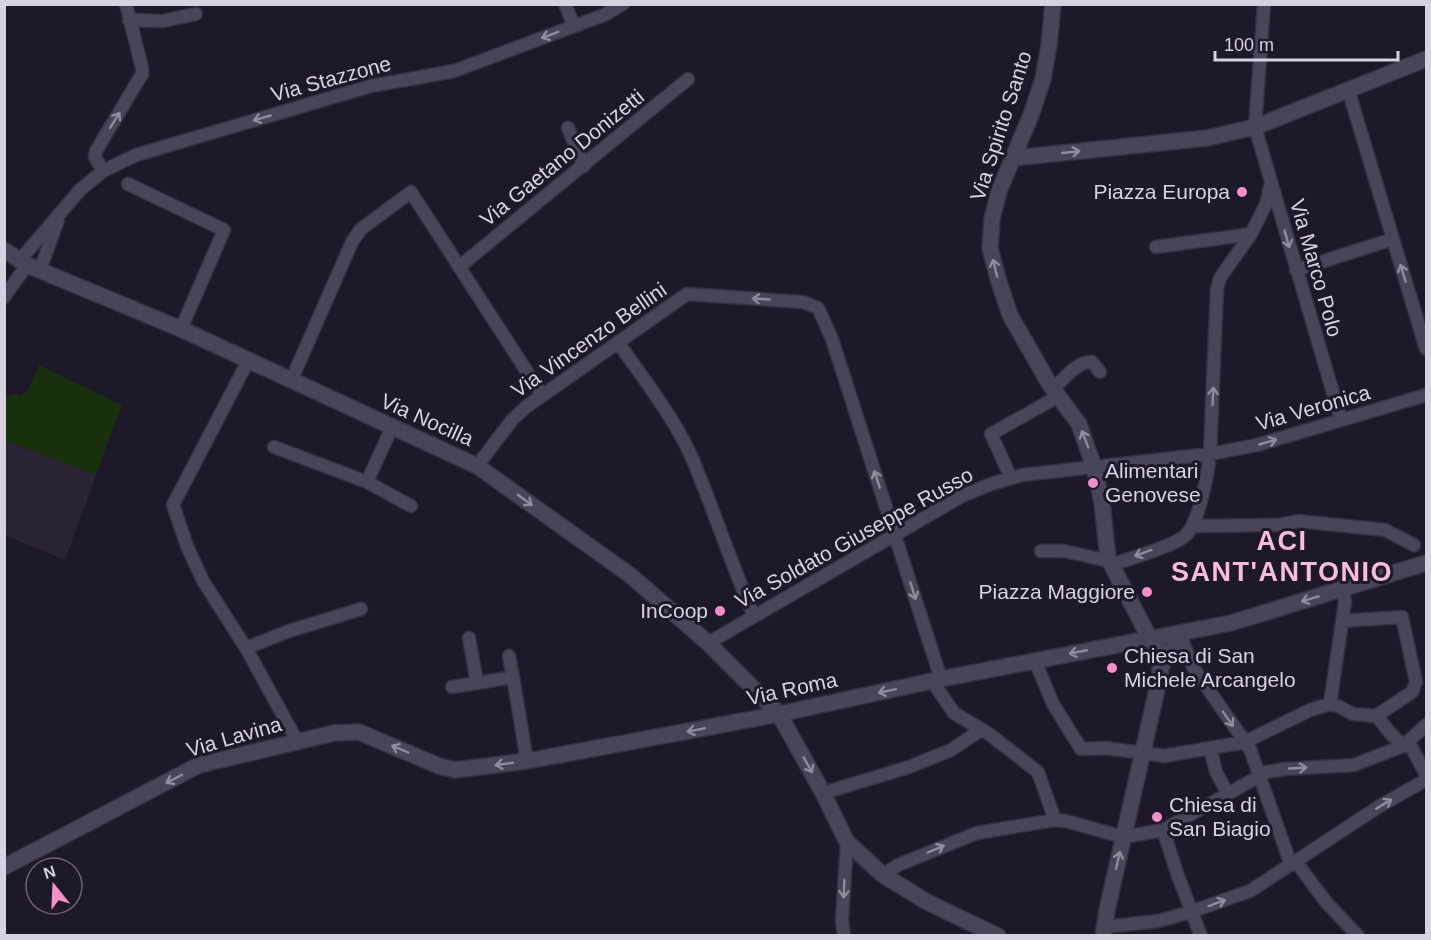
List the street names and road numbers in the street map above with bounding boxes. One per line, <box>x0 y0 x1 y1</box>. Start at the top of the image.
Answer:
street label: Via Spirito Santo <box>965 48 1036 204</box>
street label: Via Stazzone <box>268 51 393 106</box>
street label: Via Gaetano Donizetti <box>475 85 648 231</box>
street label: Via Marco Polo <box>1286 196 1347 339</box>
street label: Via Vincenzo Bellini <box>507 277 671 402</box>
street label: Via Veronica <box>1253 380 1373 435</box>
street label: Via Nocilla <box>377 389 477 450</box>
street label: Via Soldato Giuseppe Russo <box>731 463 977 613</box>
street label: Via Roma <box>745 668 840 709</box>
street label: Via Lavina <box>184 712 284 761</box>

